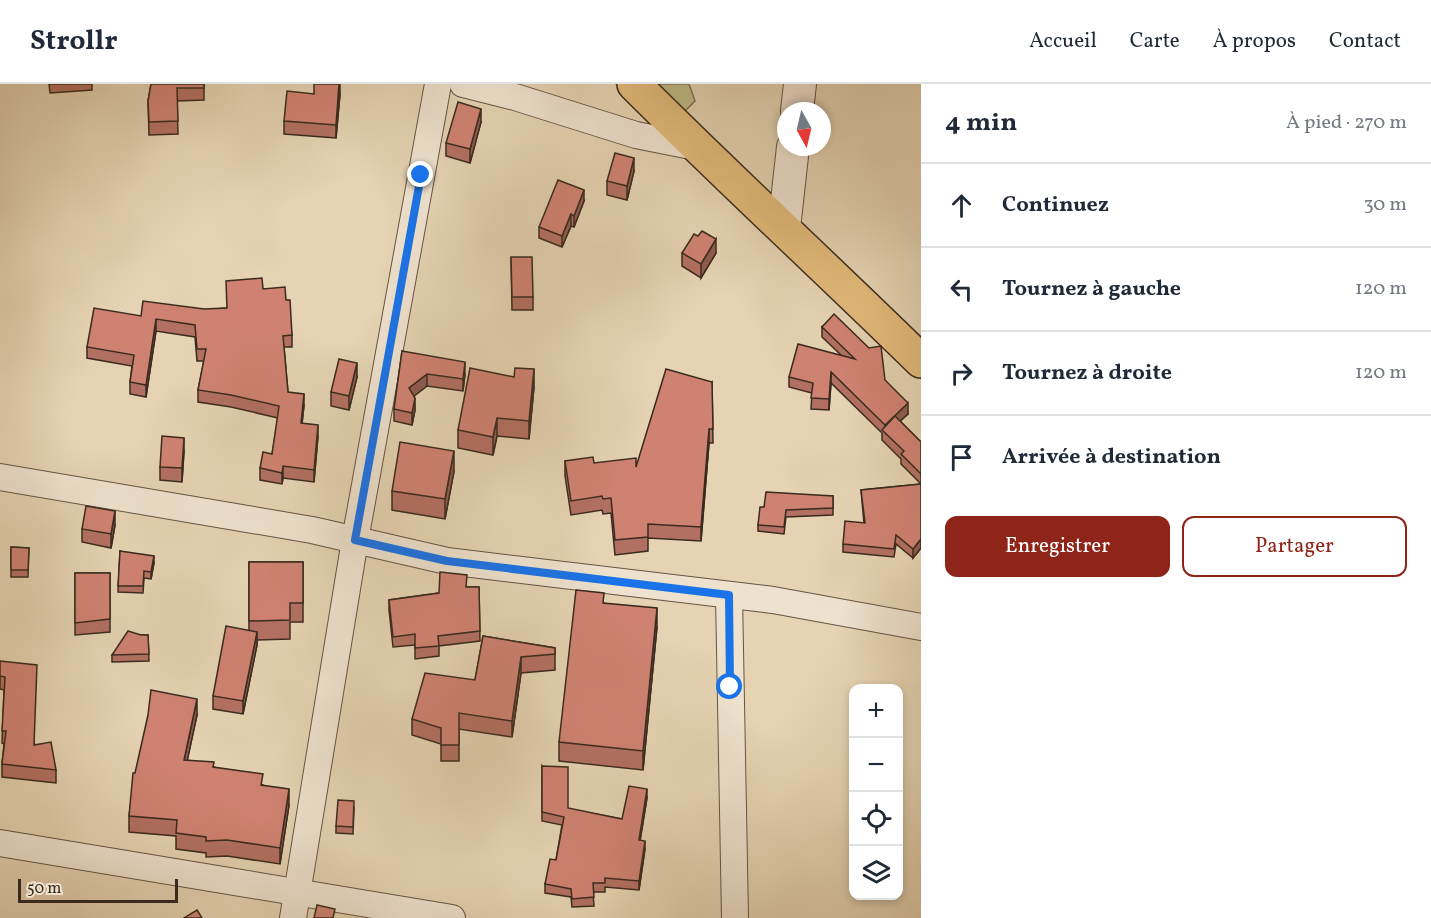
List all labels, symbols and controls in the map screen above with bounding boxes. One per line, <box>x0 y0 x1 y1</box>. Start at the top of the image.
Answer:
text: Strollr <box>30 22 118 61</box>
text: Accueil <box>1029 27 1097 56</box>
text: Carte <box>1130 27 1180 56</box>
text: À propos <box>1213 27 1296 56</box>
text: Contact <box>1329 27 1401 56</box>
north arrow <box>777 102 831 156</box>
text: 4 min <box>945 105 1017 141</box>
text: À pied · 270 m <box>1286 109 1407 137</box>
route end <box>407 161 433 187</box>
icon: ahead <box>945 189 978 222</box>
text: Continuez <box>1002 190 1109 221</box>
text: 30 m <box>1363 191 1407 219</box>
icon: left <box>945 273 978 306</box>
text: Tournez à gauche <box>1002 274 1181 305</box>
text: 120 m <box>1355 275 1407 303</box>
icon: right <box>945 357 978 390</box>
text: Tournez à droite <box>1002 358 1172 389</box>
text: 120 m <box>1355 359 1407 387</box>
icon: arrive <box>945 441 978 474</box>
text: Arrivée à destination <box>1002 442 1221 473</box>
button: Enregistrer <box>945 516 1170 577</box>
button: Partager <box>1182 516 1407 577</box>
route start <box>716 673 742 699</box>
map controls <box>849 684 903 900</box>
button: + <box>849 684 903 738</box>
button: − <box>849 738 903 792</box>
button: locate <box>849 792 903 846</box>
button: layers <box>849 846 903 900</box>
scale bar <box>18 876 178 904</box>
text: 50 m <box>27 878 61 900</box>

